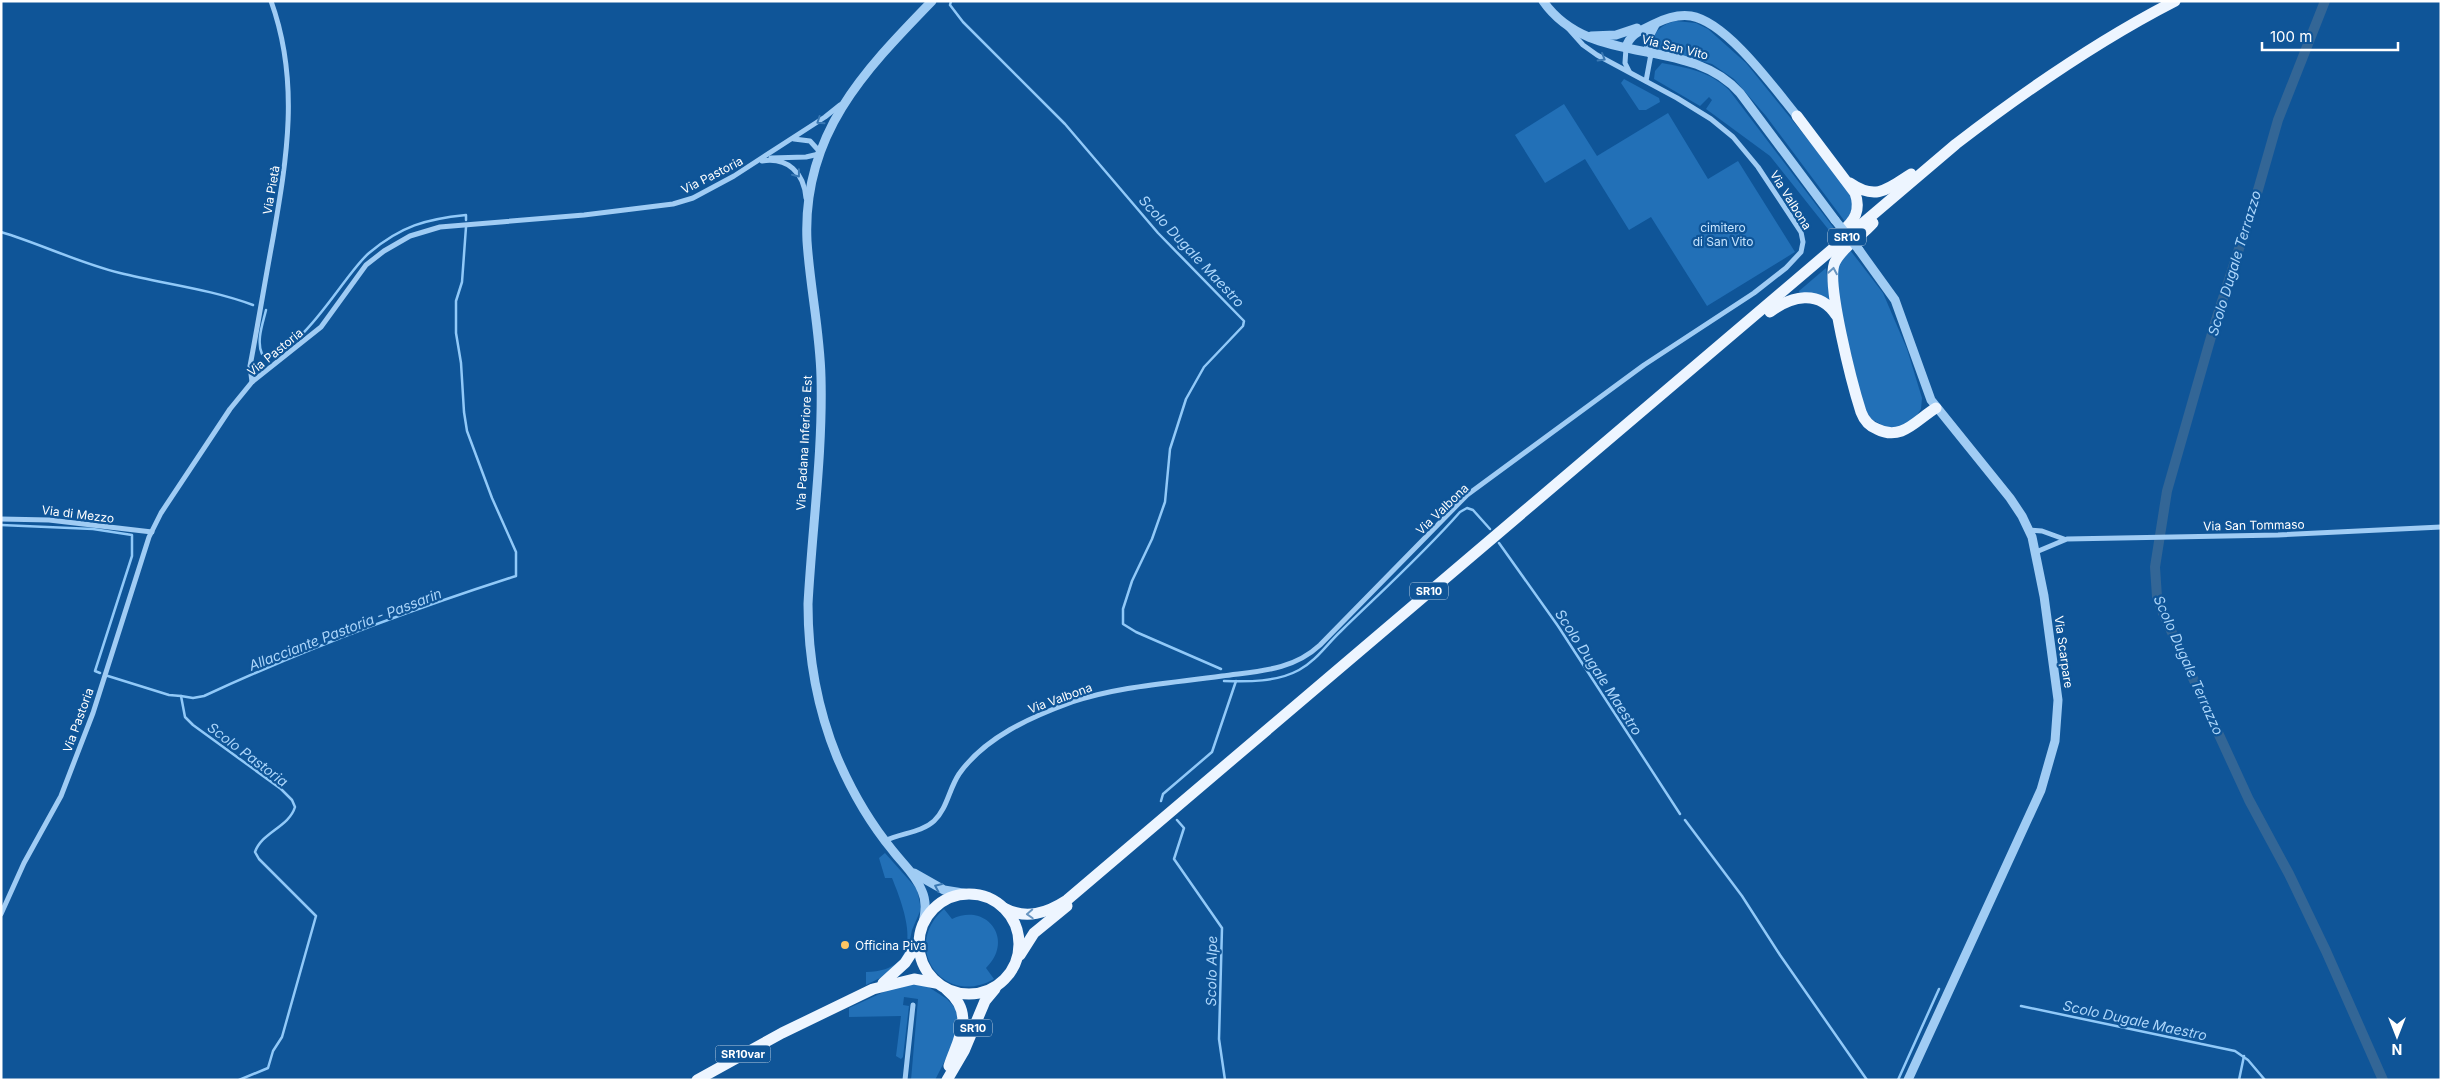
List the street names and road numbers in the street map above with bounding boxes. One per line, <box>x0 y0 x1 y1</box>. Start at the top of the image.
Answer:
street label: Via San Vito <box>1640 31 1710 63</box>
street label: Via Pastoria <box>679 153 745 197</box>
street label: Via Pietà <box>259 164 283 216</box>
street label: Via Valbona <box>1767 168 1815 232</box>
road number: SR10 <box>1828 228 1866 246</box>
street label: Via Pastoria <box>244 325 306 379</box>
street label: Via Padana Inferiore Est <box>793 375 815 511</box>
street label: Via Valbona <box>1413 480 1471 538</box>
street label: Via di Mezzo <box>41 502 115 526</box>
street label: Via San Tommaso <box>2203 517 2305 533</box>
road number: SR10 <box>1410 582 1448 600</box>
street label: Via Scarpare <box>2051 615 2077 689</box>
street label: Via Valbona <box>1026 679 1094 717</box>
street label: Via Pastoria <box>59 686 97 754</box>
road number: SR10 <box>954 1020 992 1036</box>
road number: SR10var <box>716 1046 770 1062</box>

